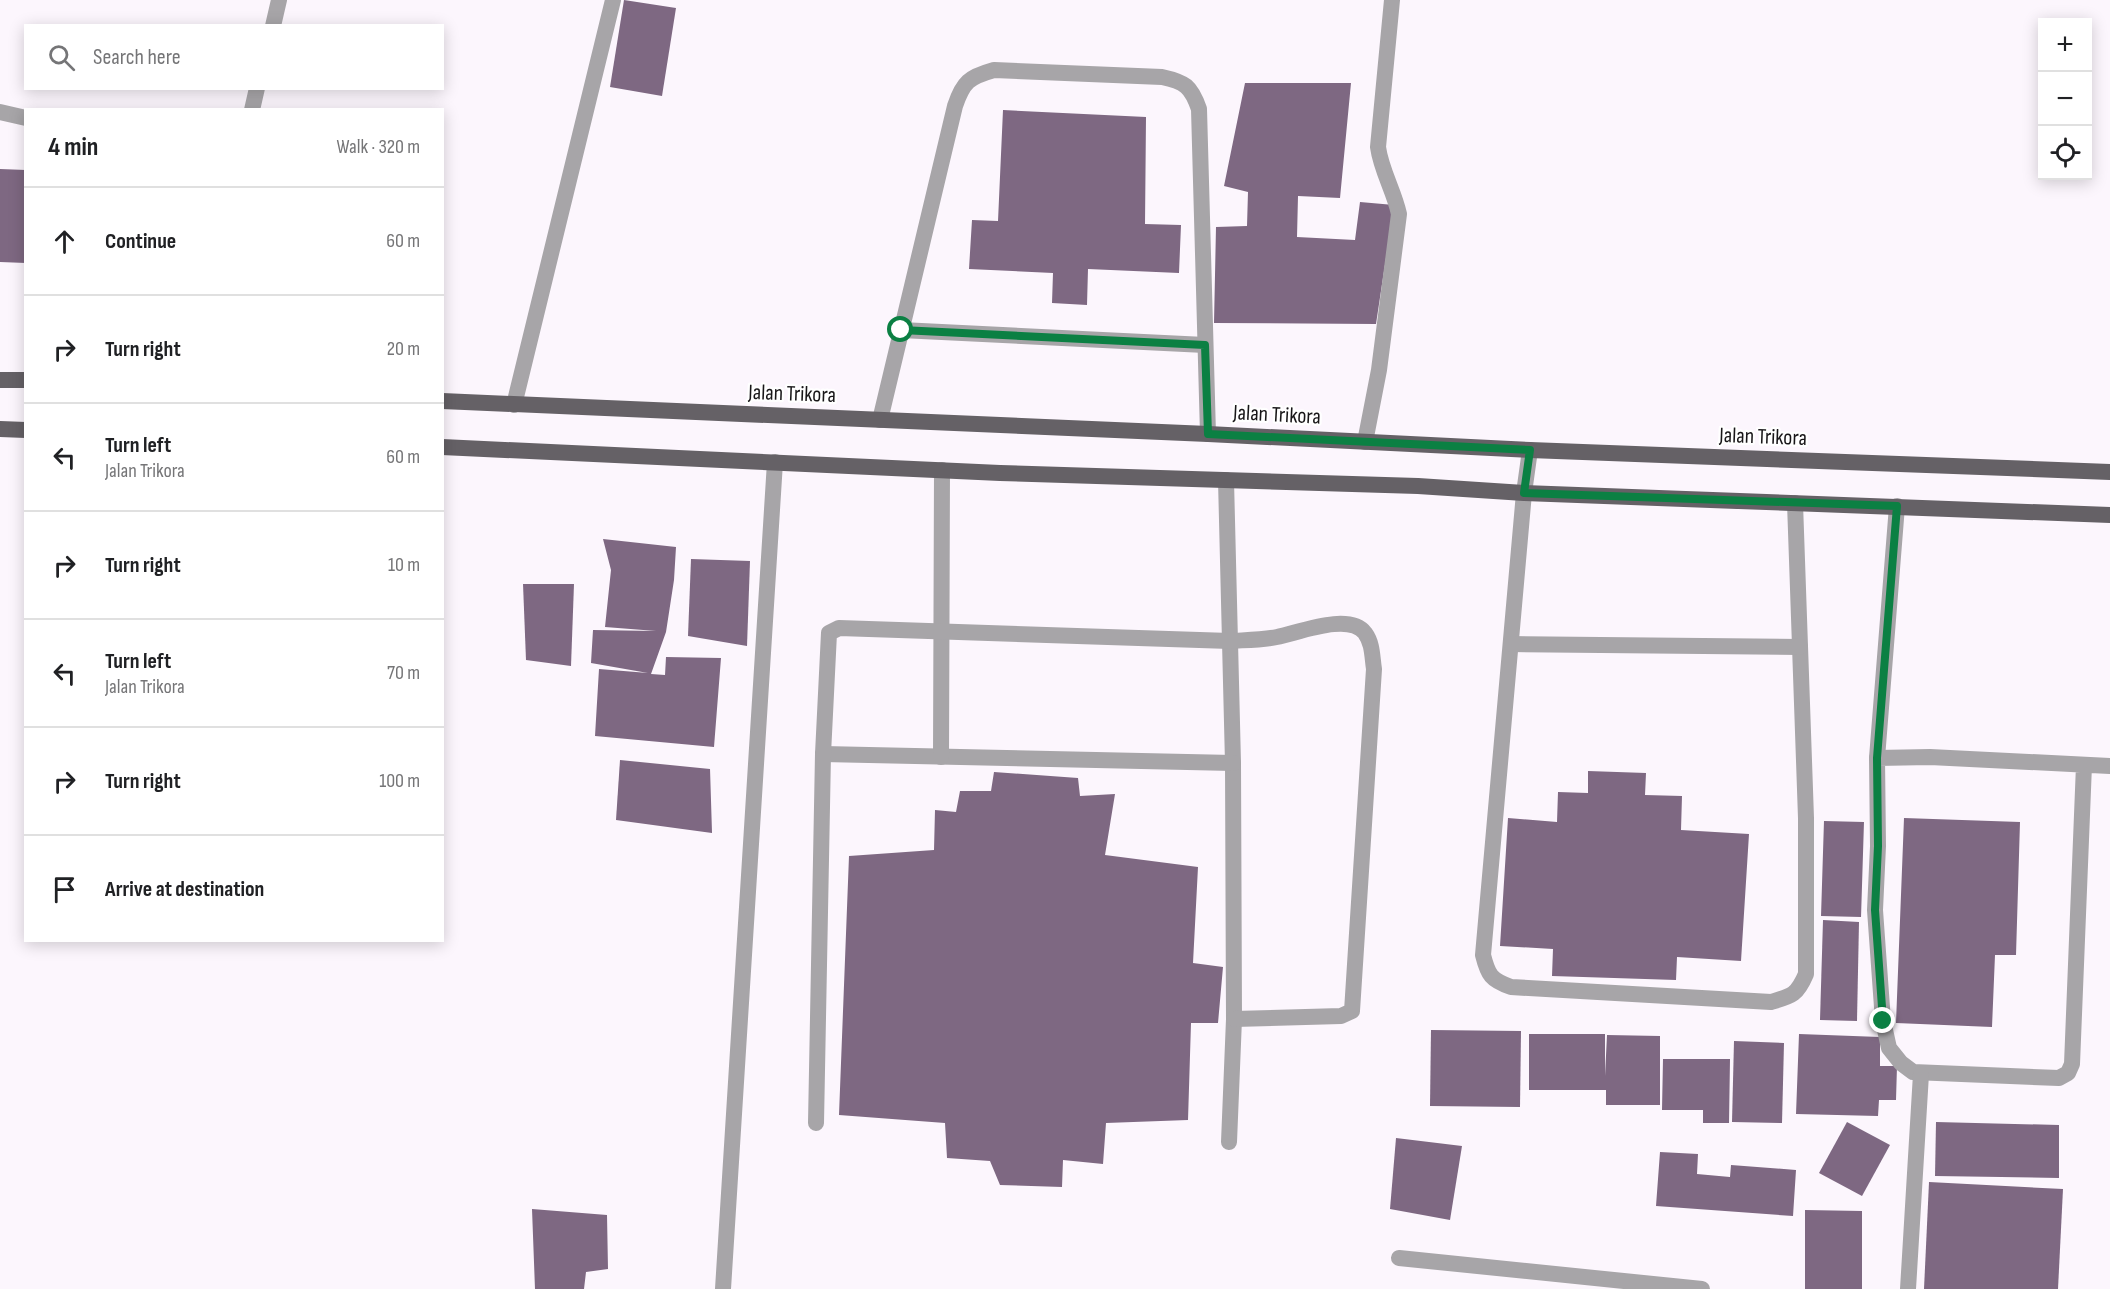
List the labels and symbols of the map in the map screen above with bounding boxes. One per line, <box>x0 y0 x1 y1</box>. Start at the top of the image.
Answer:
route start <box>887 316 913 342</box>
street label: Jalan Trikora <box>747 379 836 409</box>
street label: Jalan Trikora <box>1231 399 1322 431</box>
street label: Jalan Trikora <box>1718 422 1807 452</box>
route end <box>1869 1007 1895 1033</box>

